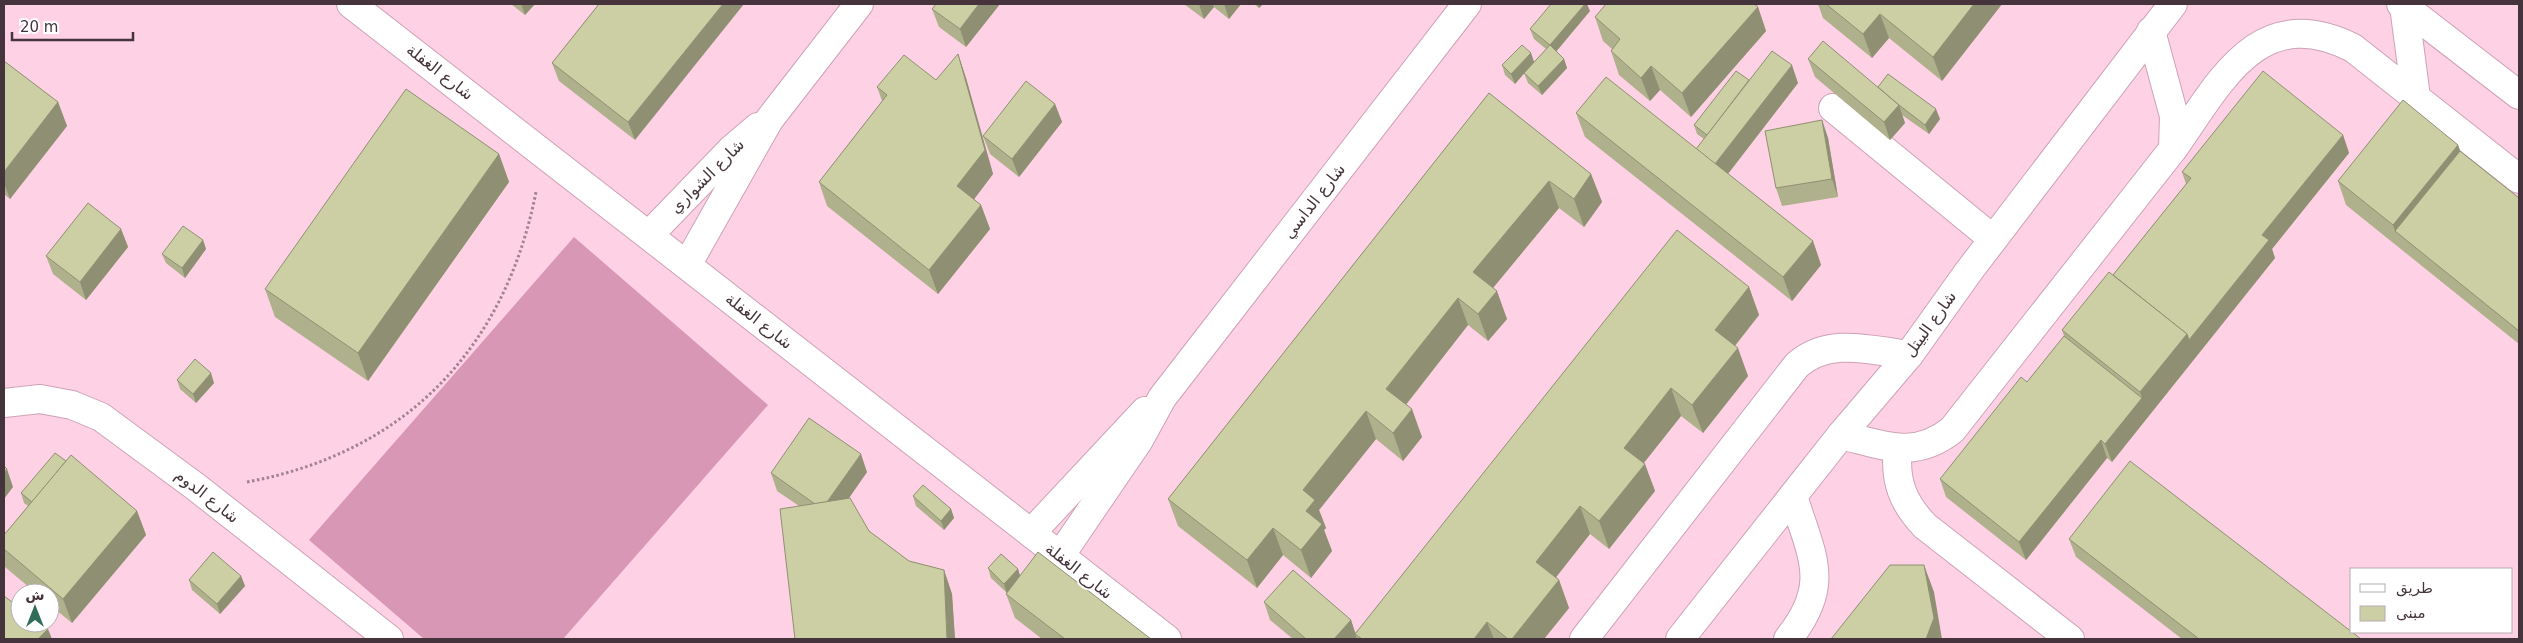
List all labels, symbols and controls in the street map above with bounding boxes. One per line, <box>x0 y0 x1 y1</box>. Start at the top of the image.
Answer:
scale bar <box>12 10 134 42</box>
text: 20 m <box>20 18 58 36</box>
street label: شارع الغفلة <box>402 40 477 105</box>
street label: شارع الشواري <box>666 135 749 218</box>
street label: شارع الداسي <box>1279 160 1350 243</box>
street label: شارع البيتل <box>1900 287 1961 361</box>
street label: شارع الغفلة <box>721 289 796 354</box>
street label: شارع الدوم <box>171 465 243 528</box>
street label: شارع الغفلة <box>1041 539 1116 604</box>
legend <box>2350 568 2513 633</box>
text: طريق <box>2396 579 2433 597</box>
north arrow <box>10 583 60 633</box>
text: ش <box>25 587 45 603</box>
text: مبنى <box>2396 604 2426 622</box>

